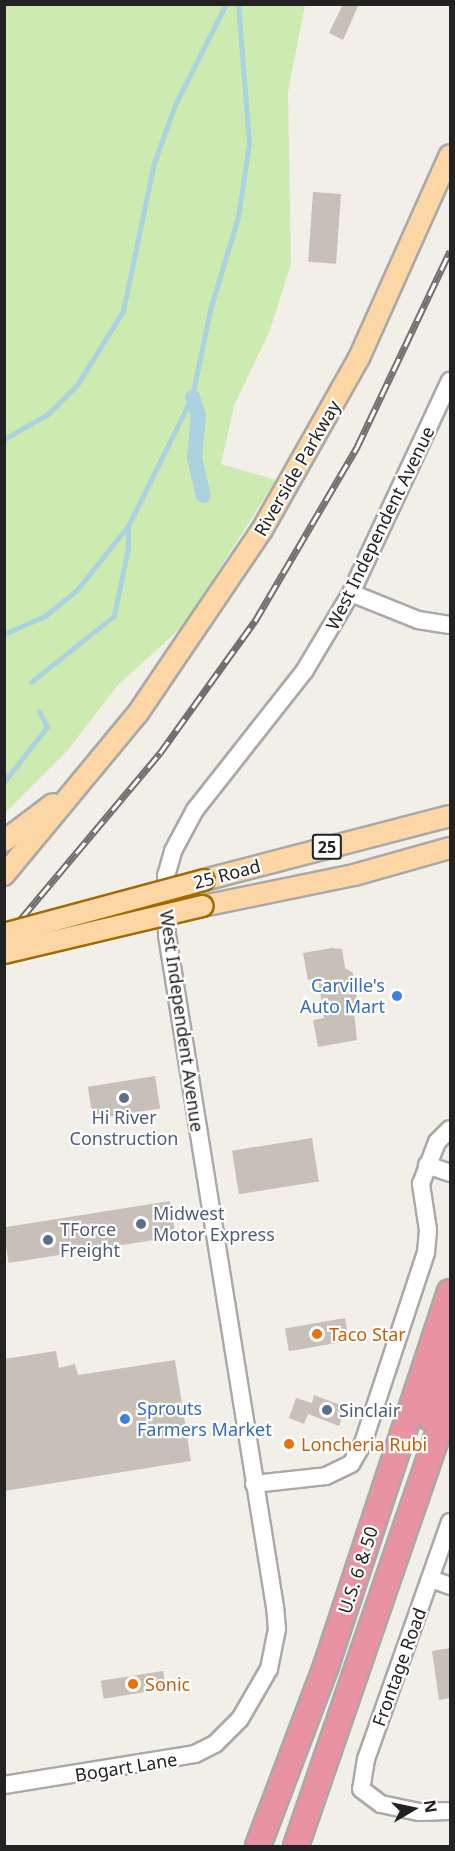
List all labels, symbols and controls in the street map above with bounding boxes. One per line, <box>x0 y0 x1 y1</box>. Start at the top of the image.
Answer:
street label: Riverside Parkway <box>249 396 345 540</box>
street label: West Independent Avenue <box>321 423 439 633</box>
road number: 25 <box>310 834 344 860</box>
street label: 25 Road <box>191 855 263 893</box>
street label: West Independent Avenue <box>156 909 208 1133</box>
place label: Carville's Auto Mart <box>300 975 385 1018</box>
marker: Carville's Auto Mart <box>390 989 404 1003</box>
marker: Hi River Construction <box>117 1091 131 1105</box>
place label: Hi River Construction <box>70 1107 178 1150</box>
place label: Midwest Motor Express <box>153 1203 275 1246</box>
marker: Midwest Motor Express <box>134 1217 148 1231</box>
place label: TForce Freight <box>60 1219 120 1262</box>
marker: TForce Freight <box>41 1233 55 1247</box>
place label: Taco Star <box>329 1323 406 1345</box>
marker: Taco Star <box>310 1327 324 1341</box>
place label: Sprouts Farmers Market <box>137 1398 272 1440</box>
place label: Sinclair <box>339 1399 400 1421</box>
marker: Sinclair <box>320 1403 334 1417</box>
marker: Sprouts Farmers Market <box>118 1412 132 1426</box>
place label: Loncheria Rubi <box>301 1433 427 1455</box>
marker: Loncheria Rubi <box>282 1437 296 1451</box>
street label: U.S. 6 & 50 <box>334 1524 382 1616</box>
street label: Frontage Road <box>368 1605 430 1729</box>
place label: Sonic <box>145 1673 190 1695</box>
marker: Sonic <box>126 1677 140 1691</box>
street label: Bogart Lane <box>73 1748 179 1786</box>
north arrow <box>383 1779 443 1839</box>
text: N <box>419 1798 443 1814</box>

